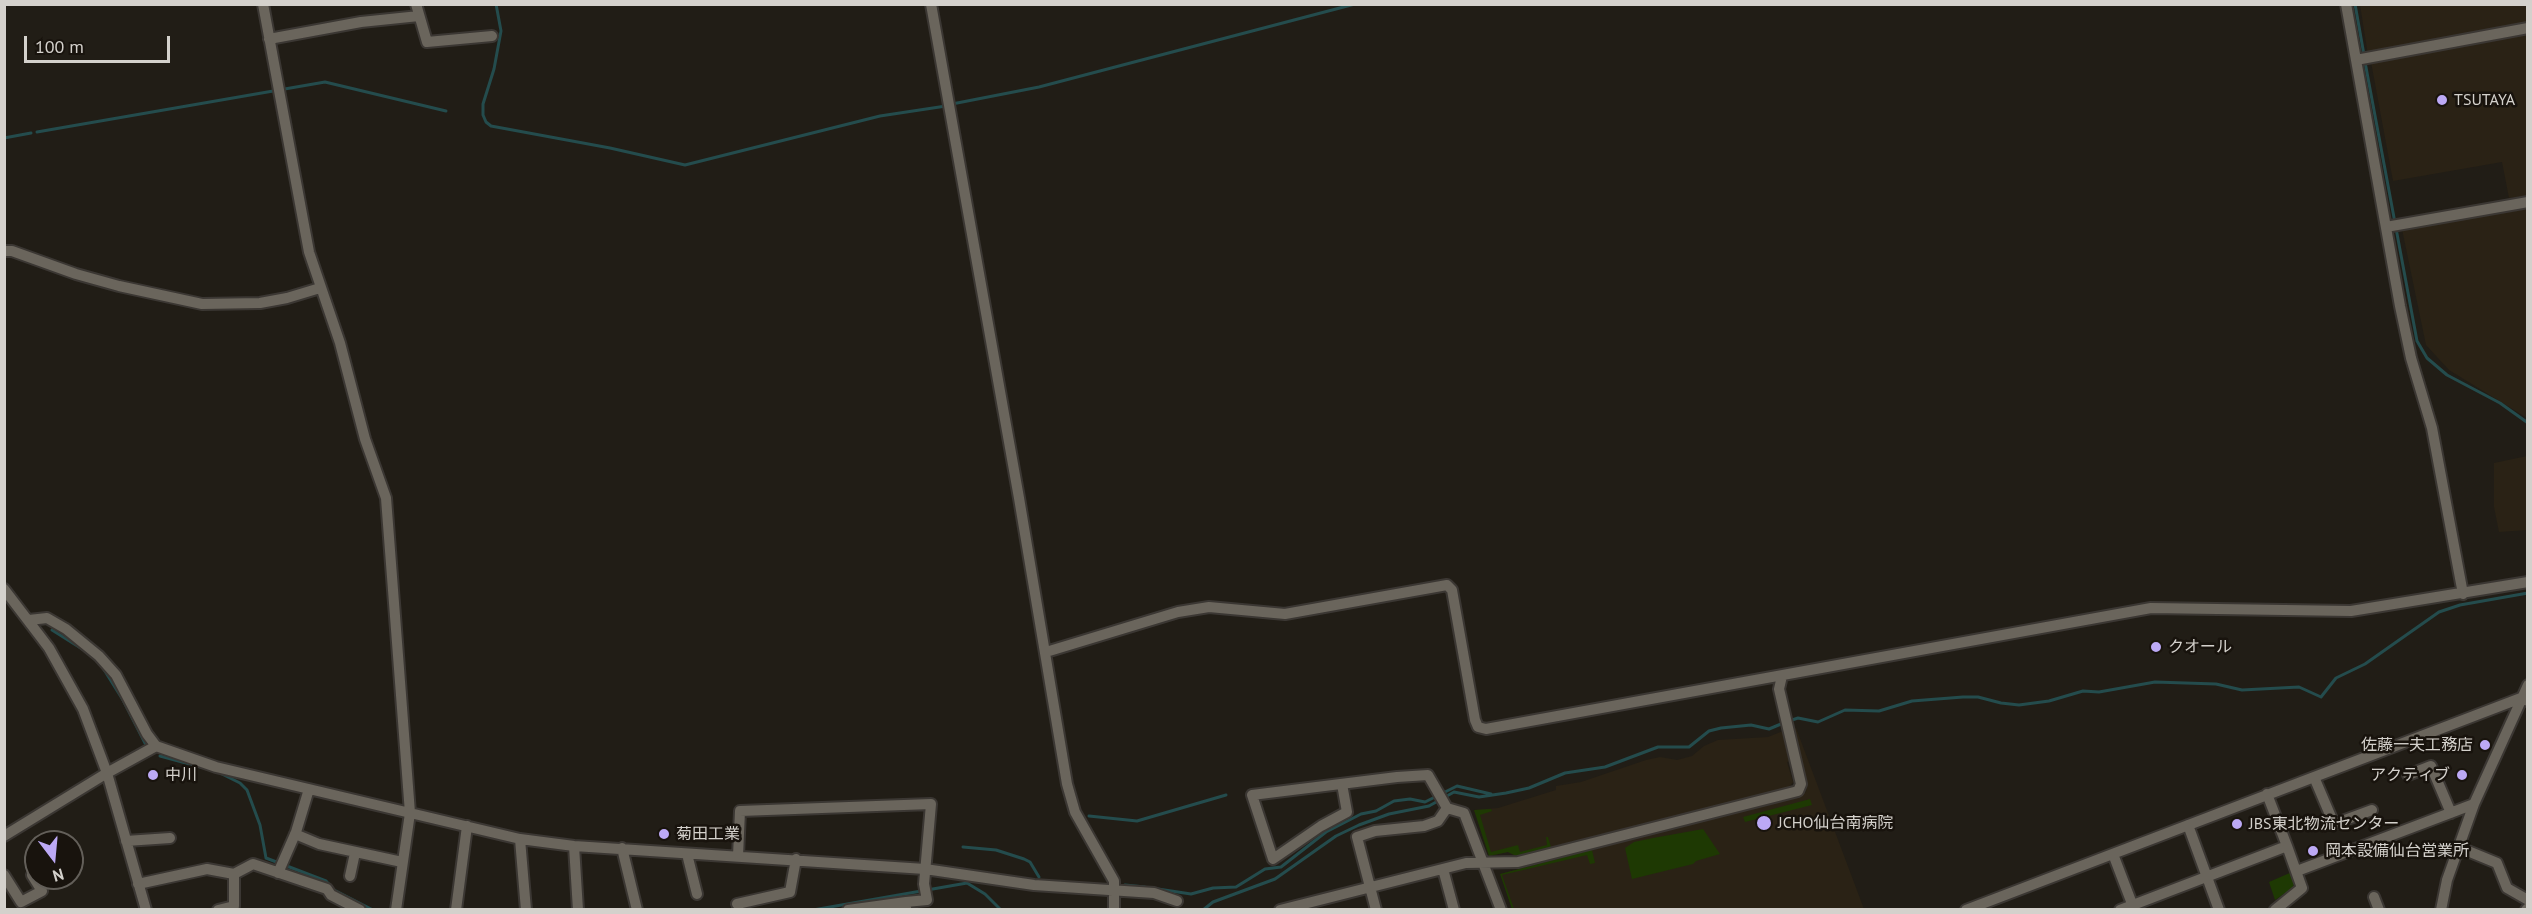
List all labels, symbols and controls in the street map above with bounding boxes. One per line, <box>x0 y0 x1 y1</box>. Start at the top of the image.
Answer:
scale bar <box>27 24 172 62</box>
text: 100 m <box>35 35 84 58</box>
place label: TSUTAYA <box>2454 90 2515 110</box>
marker: TSUTAYA <box>2435 93 2449 107</box>
place label: クオール <box>2168 637 2232 657</box>
marker: クオール <box>2149 640 2163 654</box>
place label: 佐藤一夫工務店 <box>2361 735 2473 755</box>
marker: 佐藤一夫工務店 <box>2478 738 2492 752</box>
place label: 中川 <box>165 765 197 785</box>
place label: アクティブ <box>2370 765 2450 785</box>
marker: 中川 <box>146 768 160 782</box>
marker: アクティブ <box>2455 768 2469 782</box>
place label: JCHO仙台南病院 <box>1778 813 1893 833</box>
marker: JCHO仙台南病院 <box>1755 814 1773 832</box>
place label: JBS東北物流センター <box>2249 814 2399 834</box>
marker: JBS東北物流センター <box>2230 817 2244 831</box>
place label: 菊田工業 <box>676 824 740 844</box>
marker: 菊田工業 <box>657 827 671 841</box>
north arrow <box>24 830 84 890</box>
place label: 岡本設備仙台営業所 <box>2325 841 2469 861</box>
marker: 岡本設備仙台営業所 <box>2306 844 2320 858</box>
text: N <box>51 864 66 886</box>

